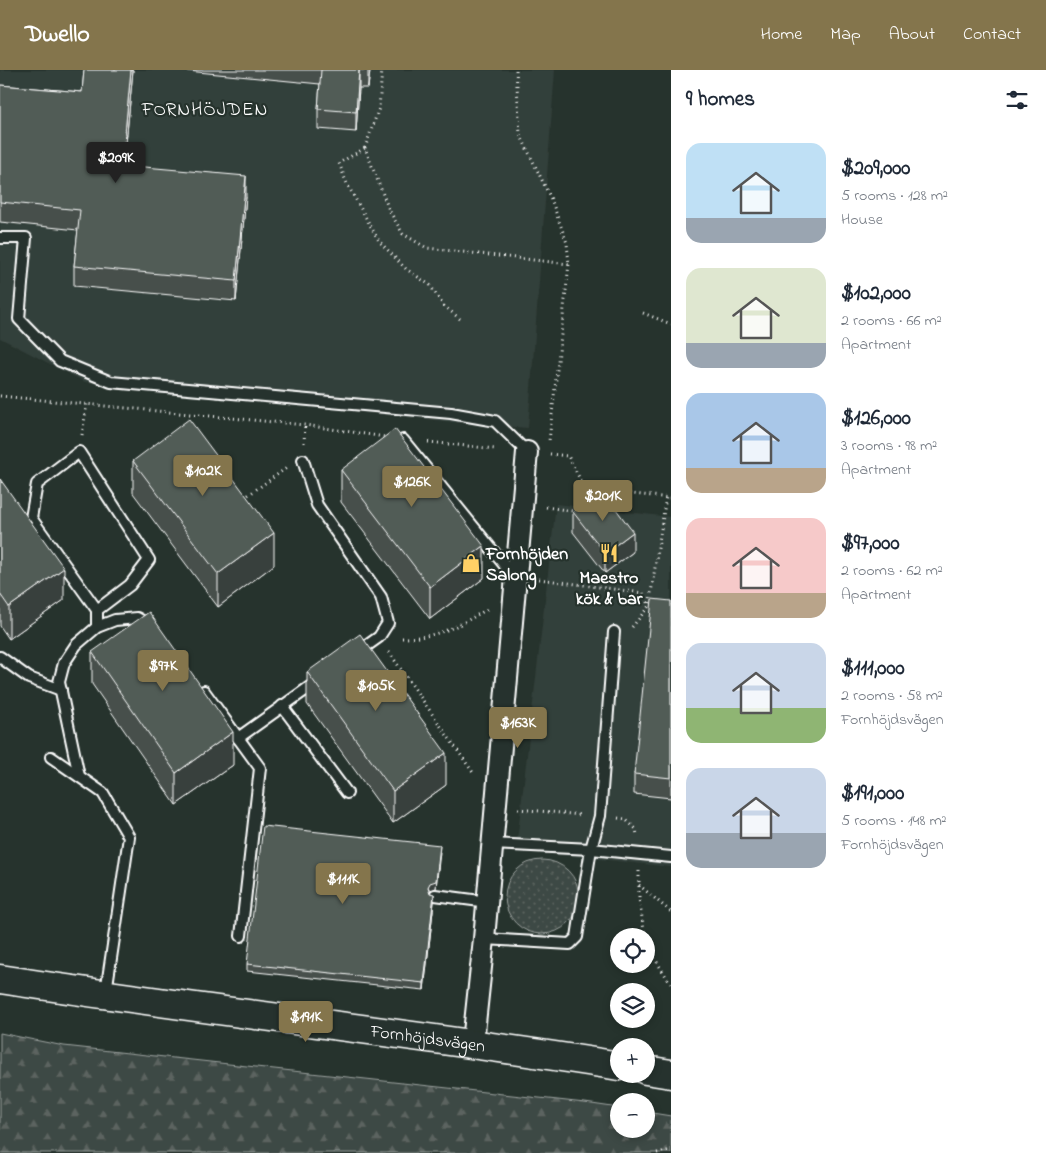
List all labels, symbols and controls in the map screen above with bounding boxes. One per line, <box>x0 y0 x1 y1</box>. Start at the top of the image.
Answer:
text: Dwello <box>25 18 90 53</box>
text: Home <box>761 22 802 48</box>
text: Map <box>830 22 861 48</box>
text: About <box>889 22 935 48</box>
text: Contact <box>963 22 1021 48</box>
text: 9 homes <box>686 85 755 115</box>
icon: filters <box>1003 86 1031 114</box>
district label: FORNHÖJDEN <box>141 97 268 124</box>
pin: $209K <box>81 142 151 184</box>
text: $209K <box>97 146 135 170</box>
text: $209,000 <box>841 154 910 184</box>
icon: home <box>726 163 786 223</box>
text: 5 rooms · 128 m² <box>841 184 948 208</box>
text: House <box>841 208 883 232</box>
text: $102,000 <box>841 279 911 309</box>
icon: home <box>726 288 786 348</box>
text: 2 rooms · 66 m² <box>841 309 942 333</box>
text: Apartment <box>841 333 911 357</box>
text: $126,000 <box>841 404 911 434</box>
icon: home <box>726 413 786 473</box>
text: 3 rooms · 98 m² <box>841 434 937 458</box>
pin: $102K <box>168 454 238 497</box>
text: Apartment <box>841 458 911 482</box>
text: $102K <box>184 459 222 483</box>
pin: $126K <box>377 466 447 508</box>
text: $126K <box>393 470 431 494</box>
pin: $201K <box>568 480 638 522</box>
text: $201K <box>584 484 622 508</box>
text: $97,000 <box>841 529 900 559</box>
icon: home <box>726 538 786 598</box>
place label: Fornhöjden Salong <box>485 542 568 590</box>
restaurant icon: Maestro kök & bar <box>598 542 620 564</box>
shop icon: Fornhöjden Salong <box>460 552 482 574</box>
text: 2 rooms · 62 m² <box>841 559 943 583</box>
place label: Maestro kök & bar <box>576 566 643 613</box>
text: Apartment <box>841 583 911 607</box>
pin: $97K <box>133 650 193 692</box>
text: $97K <box>149 654 177 678</box>
text: $111,000 <box>841 654 905 684</box>
icon: home <box>726 663 786 723</box>
pin: $105K <box>341 670 411 712</box>
text: $105K <box>357 674 395 698</box>
text: 2 rooms · 58 m² <box>841 684 943 708</box>
pin: $163K <box>483 706 553 749</box>
text: Fornhöjdsvägen <box>841 708 944 732</box>
text: $163K <box>500 711 536 735</box>
text: $191,000 <box>841 779 904 809</box>
icon: home <box>726 788 786 848</box>
text: 5 rooms · 148 m² <box>841 809 947 833</box>
text: Fornhöjdsvägen <box>841 833 944 857</box>
pin: $111K <box>308 862 378 905</box>
text: $111K <box>327 867 359 891</box>
map controls <box>610 928 655 1138</box>
button: locate <box>610 928 655 973</box>
button: layers <box>610 983 655 1028</box>
pin: $191K <box>271 1000 341 1043</box>
text: $191K <box>290 1005 322 1029</box>
street label: Fornhöjdsvägen <box>368 1019 487 1061</box>
button: + <box>610 1038 655 1083</box>
button: − <box>610 1093 655 1138</box>

